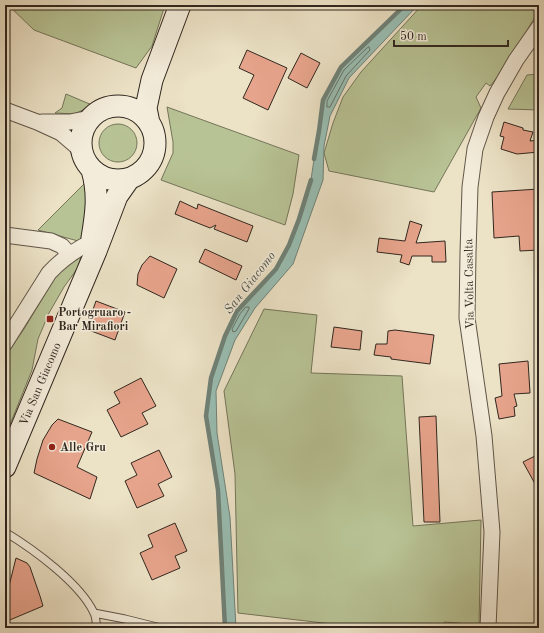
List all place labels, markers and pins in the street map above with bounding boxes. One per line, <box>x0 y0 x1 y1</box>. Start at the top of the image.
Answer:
place label: Portogruaro - Bar Mirafiori <box>58 307 131 333</box>
marker: Portogruaro - Bar Mirafiori <box>45 314 55 324</box>
marker: Alle Gru <box>47 442 57 452</box>
place label: Alle Gru <box>60 442 106 454</box>

